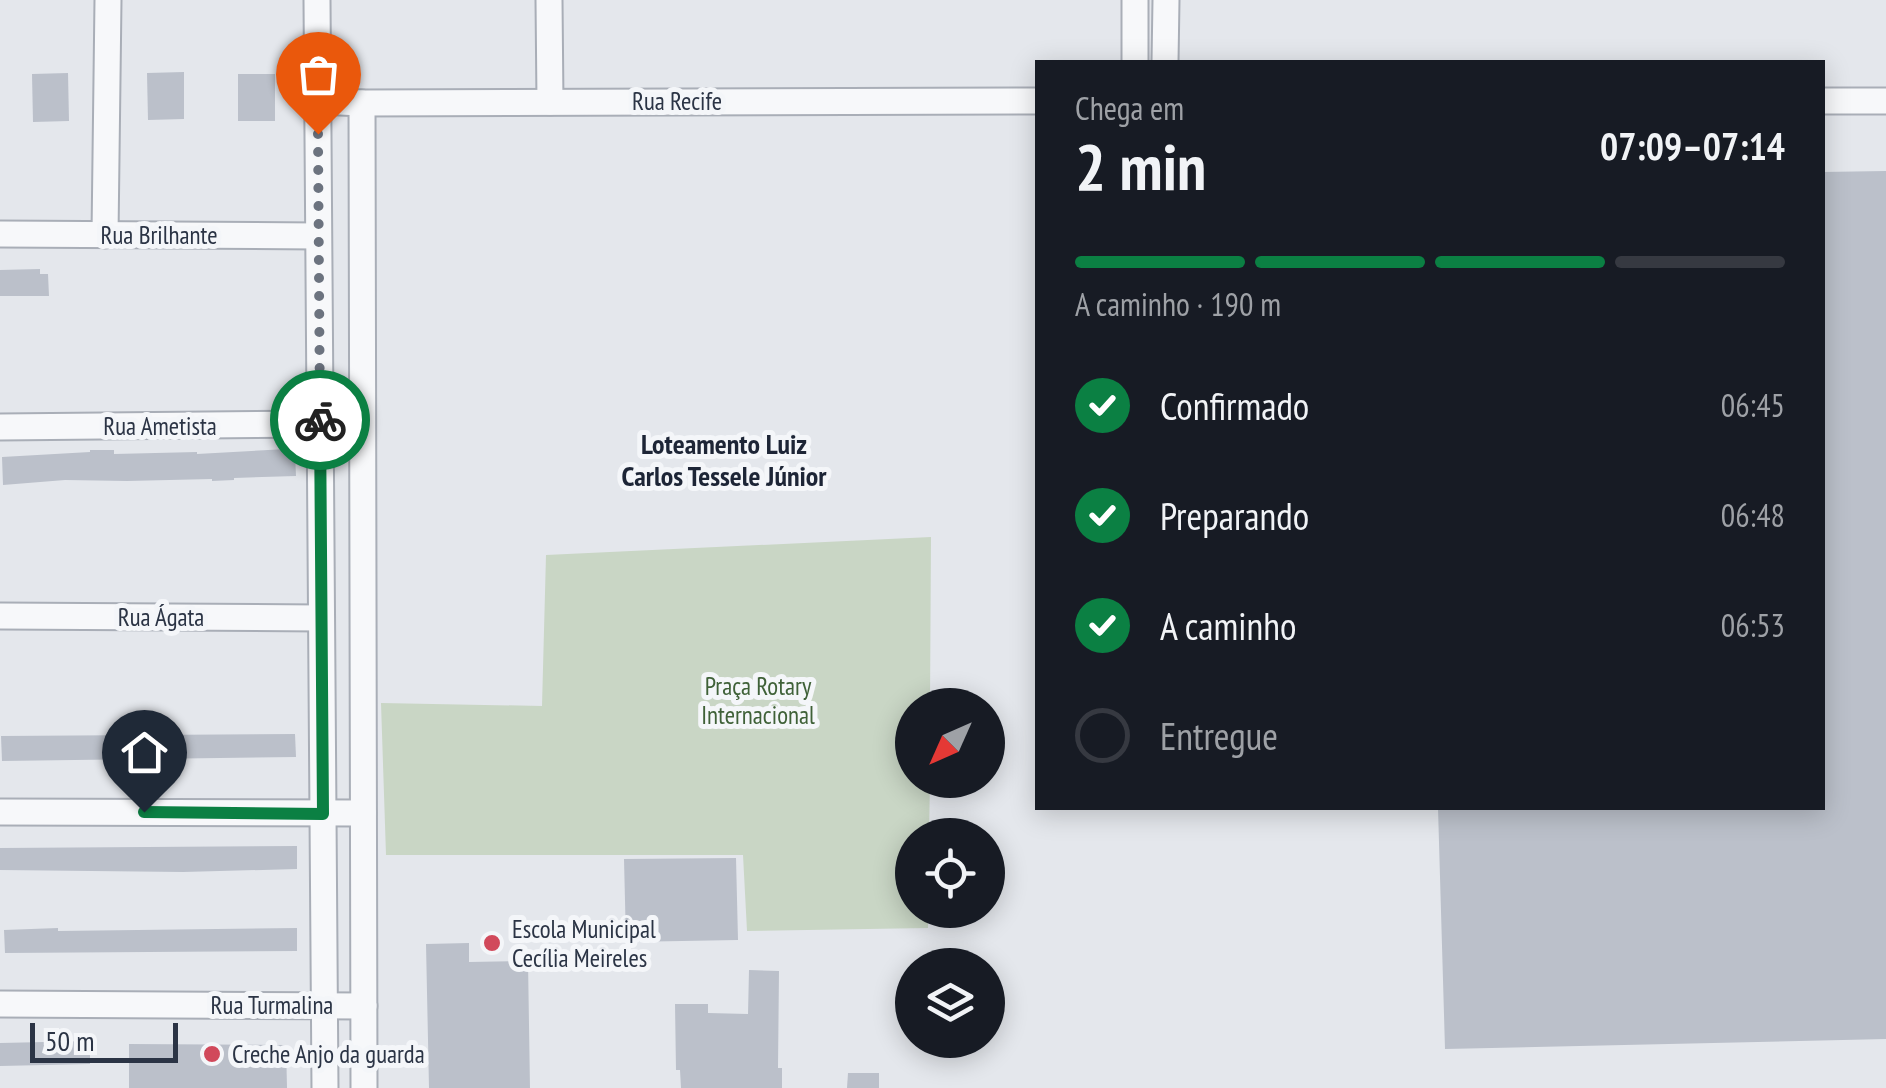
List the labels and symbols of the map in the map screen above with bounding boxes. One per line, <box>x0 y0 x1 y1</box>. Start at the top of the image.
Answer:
pin <box>276 32 361 135</box>
street label: Rua Recife <box>632 85 722 117</box>
street label: Rua Brilhante <box>100 219 218 251</box>
courier <box>270 370 370 470</box>
street label: Rua Ametista <box>103 410 217 442</box>
district label: Loteamento Luiz Carlos Tessele Júnior <box>622 425 827 494</box>
street label: Rua Ágata <box>118 601 204 633</box>
park label: Praça Rotary Internacional <box>701 670 815 731</box>
north arrow <box>895 688 1005 798</box>
pin <box>102 710 187 813</box>
place label: Escola Municipal Cecília Meireles <box>512 913 656 974</box>
marker: Escola Municipal Cecília Meireles <box>481 932 503 954</box>
street label: Rua Turmalina <box>211 989 333 1021</box>
scale bar <box>30 1018 178 1062</box>
place label: Creche Anjo da guarda <box>232 1038 425 1070</box>
marker: Creche Anjo da guarda <box>201 1043 223 1065</box>

